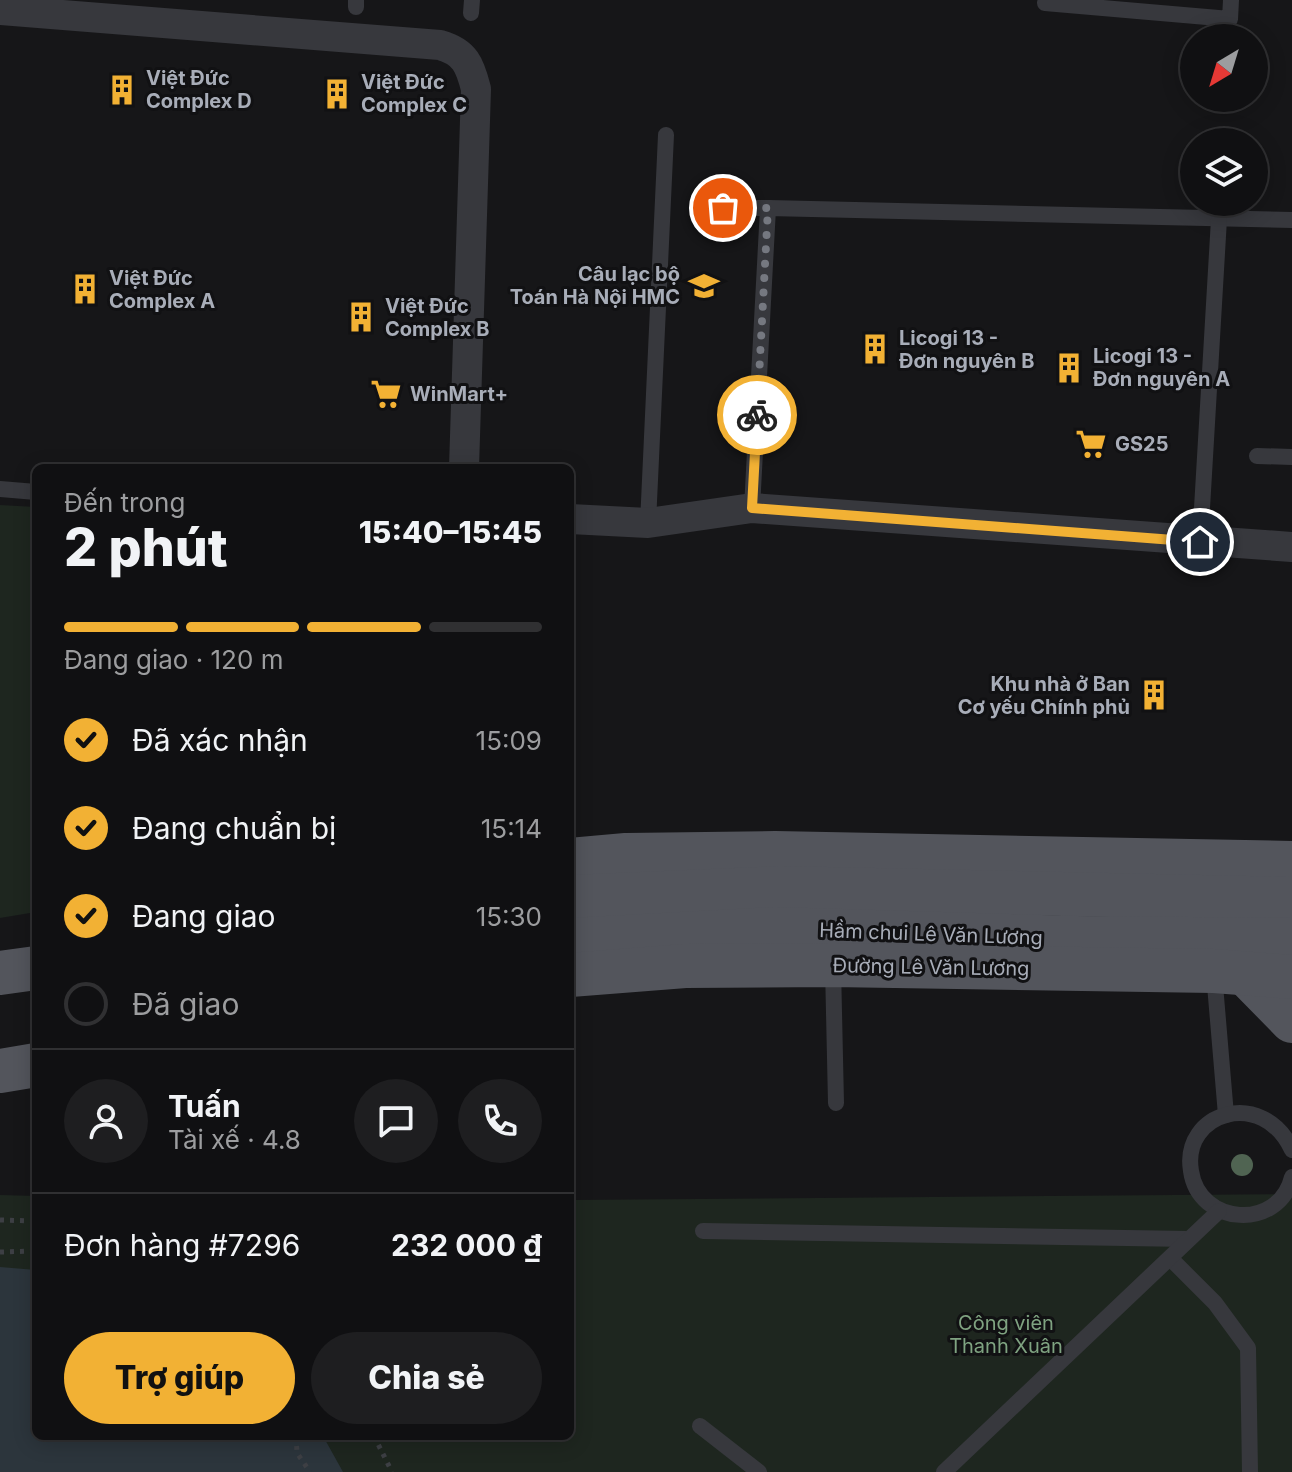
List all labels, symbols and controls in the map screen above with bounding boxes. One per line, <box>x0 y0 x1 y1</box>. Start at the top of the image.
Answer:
north arrow <box>1180 24 1268 112</box>
map controls <box>1180 24 1268 216</box>
place label: Việt Đức Complex D <box>146 66 252 113</box>
place label: Việt Đức Complex C <box>361 70 467 117</box>
building icon: Việt Đức Complex D <box>105 73 139 107</box>
building icon: Việt Đức Complex C <box>320 77 354 111</box>
button: layers <box>1180 128 1268 216</box>
pin <box>689 174 757 242</box>
icon: bag <box>701 186 745 230</box>
place label: Câu lạc bộ Toán Hà Nội HMC <box>510 262 680 309</box>
place label: Việt Đức Complex A <box>109 266 215 313</box>
school or university icon: Câu lạc bộ Toán Hà Nội HMC <box>687 269 721 303</box>
building icon: Việt Đức Complex A <box>68 272 102 306</box>
place label: Việt Đức Complex B <box>385 294 489 341</box>
building icon: Việt Đức Complex B <box>344 300 378 334</box>
place label: Licogi 13 - Đơn nguyên B <box>899 326 1034 373</box>
building icon: Licogi 13 - Đơn nguyên B <box>858 332 892 366</box>
place label: Licogi 13 - Đơn nguyên A <box>1093 344 1230 391</box>
building icon: Licogi 13 - Đơn nguyên A <box>1052 351 1086 385</box>
courier <box>717 375 797 455</box>
supermarket icon: WinMart+ <box>369 377 403 411</box>
place label: WinMart+ <box>410 382 508 406</box>
icon: bike <box>735 393 779 437</box>
supermarket icon: GS25 <box>1074 427 1108 461</box>
place label: GS25 <box>1115 432 1169 456</box>
text: Đến trong <box>64 487 185 518</box>
pin <box>1166 508 1234 576</box>
text: 15:40–15:45 <box>359 514 542 550</box>
text: 2 phút <box>64 516 228 579</box>
icon: home <box>1178 520 1222 564</box>
text: Đang giao · 120 m <box>64 644 283 675</box>
place label: Khu nhà ở Ban Cơ yếu Chính phủ <box>958 672 1130 719</box>
building icon: Khu nhà ở Ban Cơ yếu Chính phủ <box>1137 678 1171 712</box>
icon: check <box>64 718 108 762</box>
text: Đã xác nhận <box>132 722 308 758</box>
text: 15:09 <box>476 725 542 756</box>
icon: check <box>64 806 108 850</box>
text: Đang chuẩn bị <box>132 810 336 846</box>
text: 15:14 <box>481 813 542 844</box>
icon: check <box>64 894 108 938</box>
text: Đang giao <box>132 898 276 934</box>
text: 15:30 <box>476 901 542 932</box>
street label: Hầm chui Lê Văn Lương <box>819 918 1043 950</box>
street label: Đường Lê Văn Lương <box>832 953 1030 981</box>
text: Đã giao <box>132 986 239 1022</box>
button: person <box>64 1079 148 1163</box>
button: chat <box>354 1079 438 1163</box>
button: phone <box>458 1079 542 1163</box>
text: Tuấn <box>168 1088 241 1124</box>
text: Tài xế · 4.8 <box>168 1124 301 1155</box>
text: Đơn hàng #7296 <box>64 1227 300 1263</box>
text: 232 000 ₫ <box>391 1227 542 1263</box>
park label: Công viên Thanh Xuân <box>949 1311 1063 1358</box>
button: Trợ giúp <box>64 1332 295 1424</box>
button: Chia sẻ <box>311 1332 542 1424</box>

